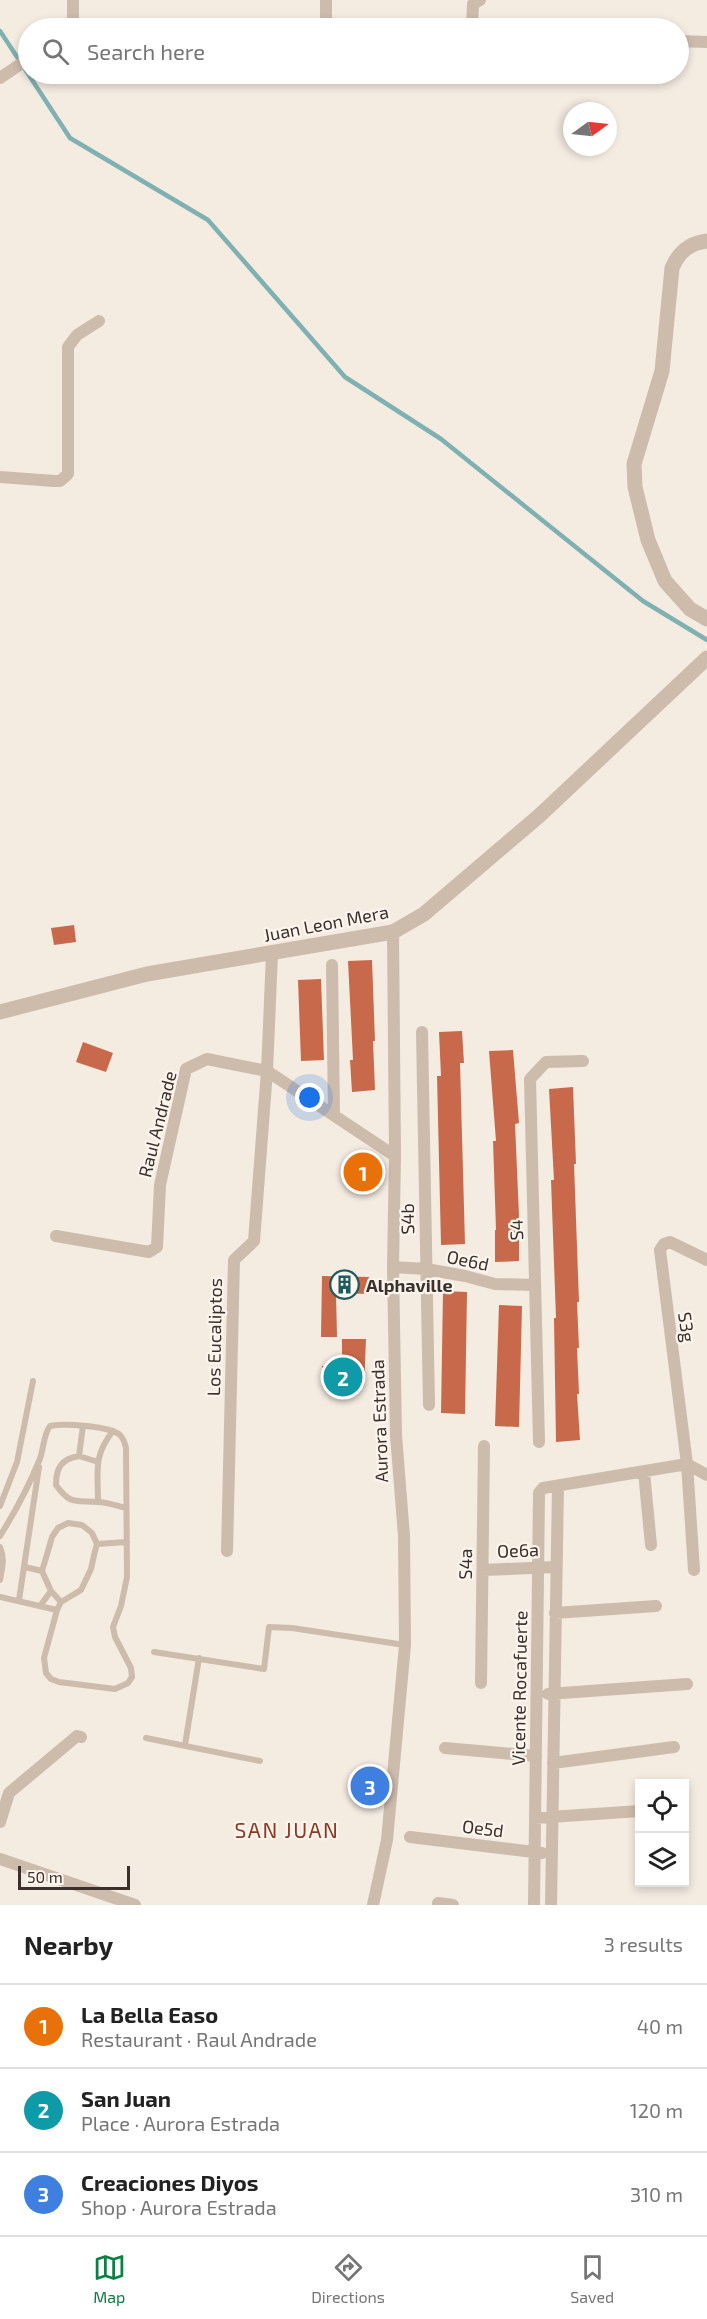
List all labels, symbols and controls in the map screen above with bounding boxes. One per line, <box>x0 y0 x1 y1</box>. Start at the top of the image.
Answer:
search box <box>18 18 689 84</box>
icon: search <box>39 35 72 68</box>
text: Search here <box>87 38 205 64</box>
north arrow <box>563 102 617 156</box>
street label: Juan Leon Mera <box>262 900 390 946</box>
street label: Raul Andrade <box>133 1069 181 1179</box>
your location <box>295 1083 324 1112</box>
pin: 1 <box>344 1150 382 1194</box>
street label: S4b <box>396 1203 418 1235</box>
street label: S4 <box>505 1219 527 1241</box>
street label: Oe6d <box>445 1245 491 1275</box>
building icon: Alphaville <box>329 1269 361 1301</box>
place label: Alphaville <box>366 1274 453 1296</box>
street label: Los Eucaliptos <box>202 1278 226 1396</box>
street label: S3g <box>674 1311 700 1343</box>
pin: 2 <box>324 1354 362 1400</box>
street label: Aurora Estrada <box>366 1359 392 1483</box>
street label: Oe6a <box>497 1538 539 1562</box>
street label: S4a <box>454 1548 476 1580</box>
street label: Vicente Rocafuerte <box>507 1610 531 1766</box>
pin: 3 <box>350 1764 389 1808</box>
map controls <box>635 1779 689 1887</box>
button: locate <box>635 1779 689 1833</box>
street label: Oe5d <box>461 1815 505 1841</box>
district label: SAN JUAN <box>235 1817 339 1842</box>
button: layers <box>635 1833 689 1887</box>
scale bar <box>18 1863 130 1890</box>
text: 50 m <box>27 1867 63 1886</box>
text: Nearby <box>24 1929 113 1960</box>
text: 3 results <box>604 1932 683 1956</box>
text: La Bella Easo <box>81 2001 218 2027</box>
text: 1 <box>39 2014 48 2038</box>
text: 40 m <box>637 2014 683 2038</box>
text: Restaurant · Raul Andrade <box>81 2027 317 2051</box>
text: San Juan <box>81 2085 171 2111</box>
text: 2 <box>38 2098 49 2122</box>
text: 120 m <box>630 2098 683 2122</box>
text: Place · Aurora Estrada <box>81 2111 280 2135</box>
text: Creaciones Diyos <box>81 2169 258 2195</box>
text: 3 <box>38 2182 49 2206</box>
text: 310 m <box>630 2182 683 2206</box>
text: Shop · Aurora Estrada <box>81 2195 277 2219</box>
tab: Map <box>93 2251 126 2306</box>
tab: Directions <box>311 2251 385 2306</box>
tab: Saved <box>570 2251 614 2306</box>

